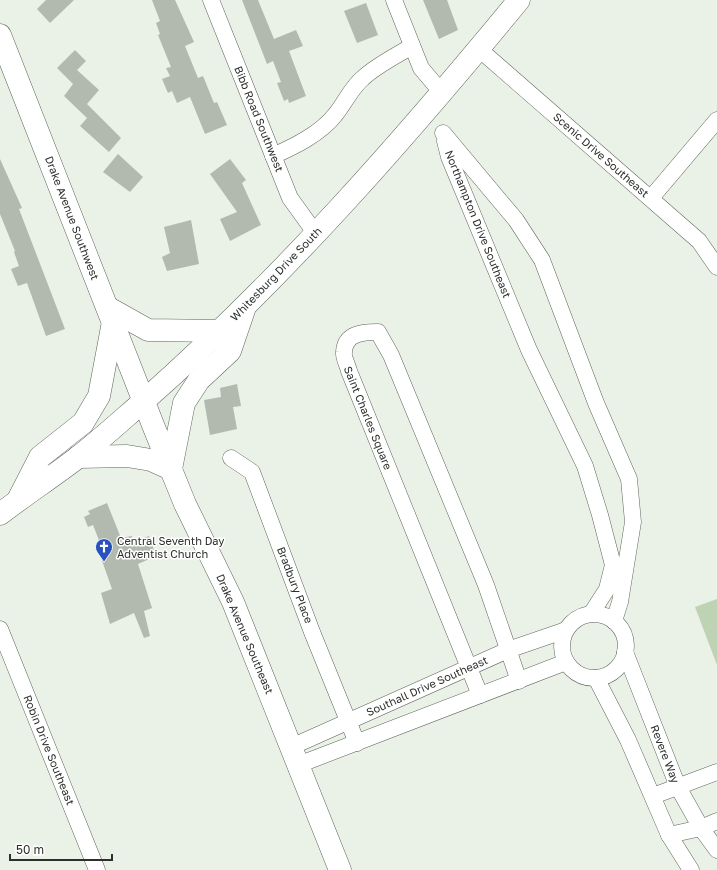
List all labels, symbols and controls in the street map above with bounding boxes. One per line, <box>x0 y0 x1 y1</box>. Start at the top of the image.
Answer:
street label: Bibb Road Southwest <box>232 64 287 174</box>
street label: Scenic Drive Southeast <box>551 110 652 200</box>
street label: Northampton Drive Southeast <box>443 148 514 300</box>
street label: Drake Avenue Southwest <box>43 154 102 282</box>
street label: Whitesburg Drive South <box>227 224 324 323</box>
street label: Saint Charles Square <box>342 364 395 471</box>
place label: Central Seventh Day Adventist Church <box>117 534 225 560</box>
church icon: Central Seventh Day Adventist Church <box>94 537 114 562</box>
street label: Bradbury Place <box>275 545 316 625</box>
street label: Drake Avenue Southeast <box>214 572 277 696</box>
street label: Southall Drive Southeast <box>364 653 490 718</box>
street label: Robin Drive Southeast <box>21 693 77 807</box>
street label: Revere Way <box>648 723 683 785</box>
scale bar <box>10 836 112 862</box>
text: 50 m <box>16 842 44 857</box>

